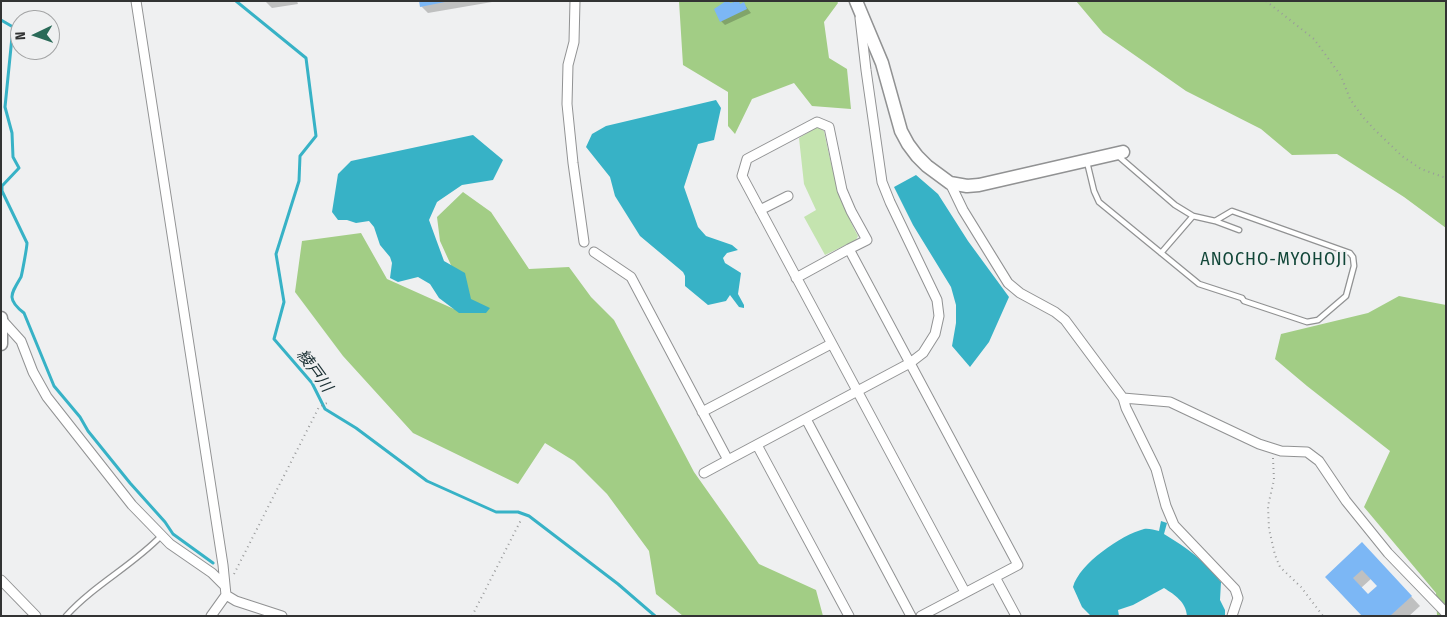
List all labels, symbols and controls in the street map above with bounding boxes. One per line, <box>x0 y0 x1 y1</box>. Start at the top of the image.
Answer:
north arrow <box>10 10 60 60</box>
text: N <box>12 31 29 40</box>
district label: ANOCHO-MYOHOJI <box>1198 249 1350 271</box>
water label: 綾戸川 <box>292 346 336 396</box>

